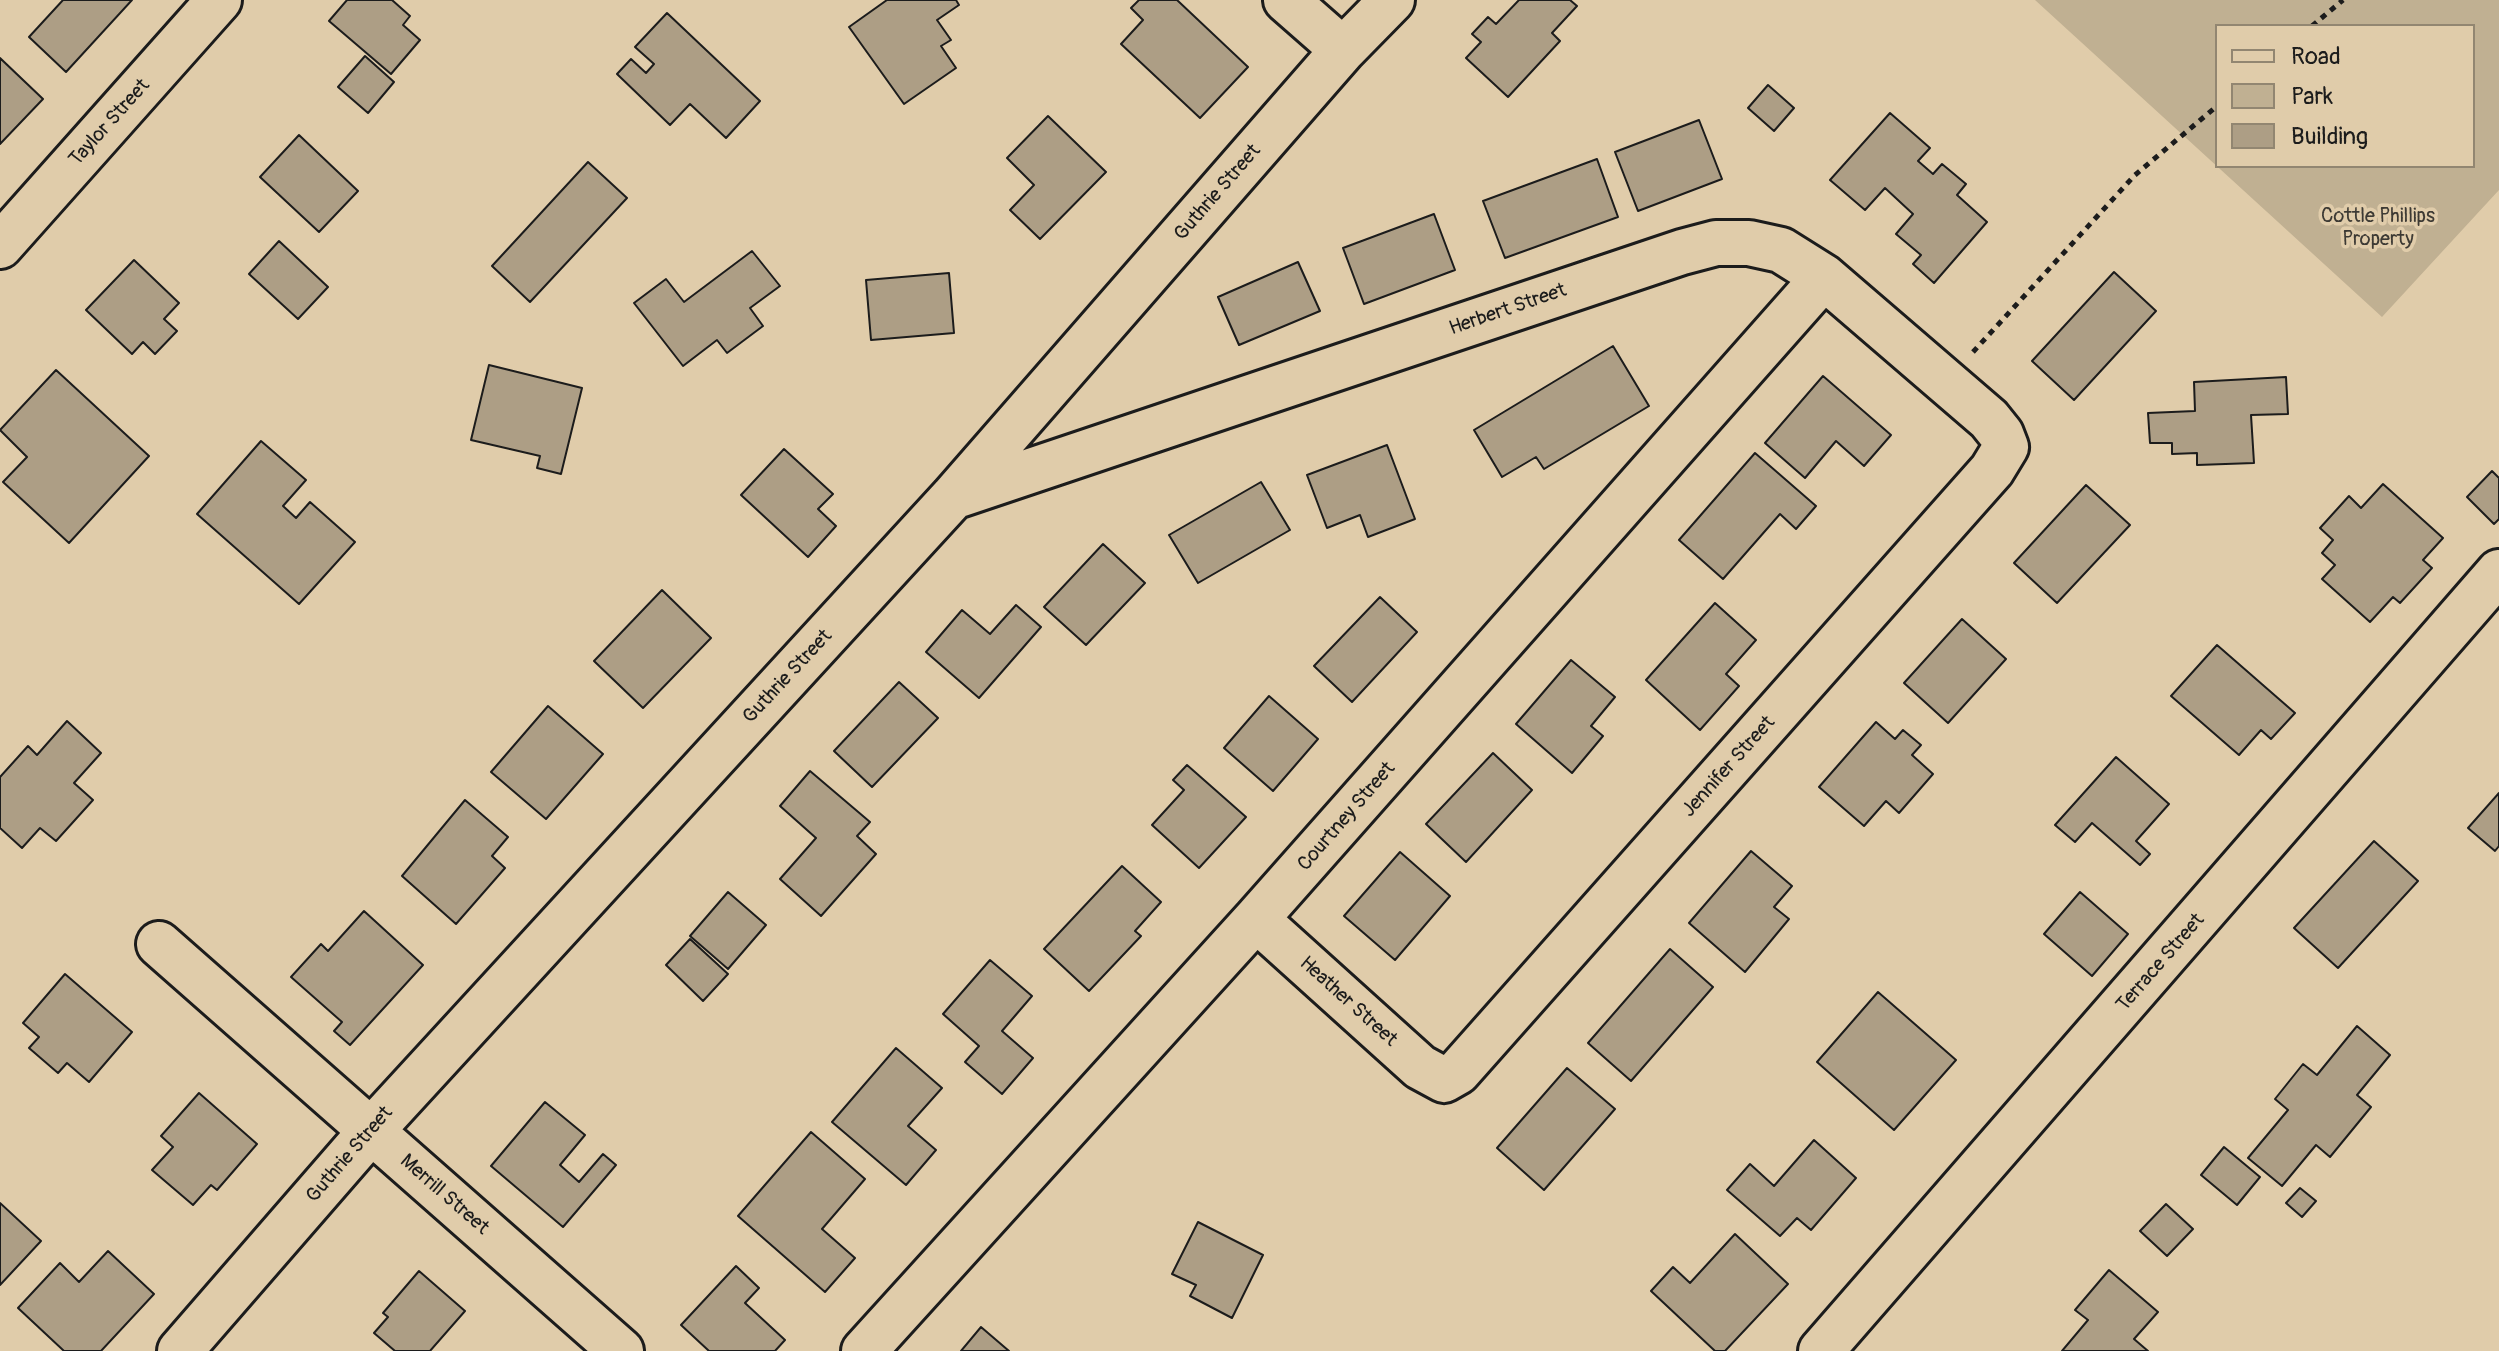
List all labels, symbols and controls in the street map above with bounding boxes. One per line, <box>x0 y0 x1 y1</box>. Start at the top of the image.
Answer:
legend <box>2215 24 2475 168</box>
text: Road <box>2291 42 2341 71</box>
street label: Taylor Street <box>65 74 155 172</box>
text: Park <box>2291 82 2333 111</box>
text: Building <box>2291 122 2368 151</box>
street label: Guthrie Street <box>1170 140 1266 246</box>
park label: Cottle Phillips Property <box>2321 205 2435 252</box>
street label: Herbert Street <box>1446 279 1570 341</box>
street label: Guthrie Street <box>738 625 838 729</box>
street label: Jennifer Street <box>1677 712 1781 822</box>
street label: Courtney Street <box>1293 758 1401 876</box>
street label: Terrace Street <box>2112 909 2210 1017</box>
street label: Heather Street <box>1294 952 1402 1052</box>
street label: Guthrie Street <box>302 1102 398 1208</box>
street label: Merrill Street <box>395 1150 493 1240</box>

